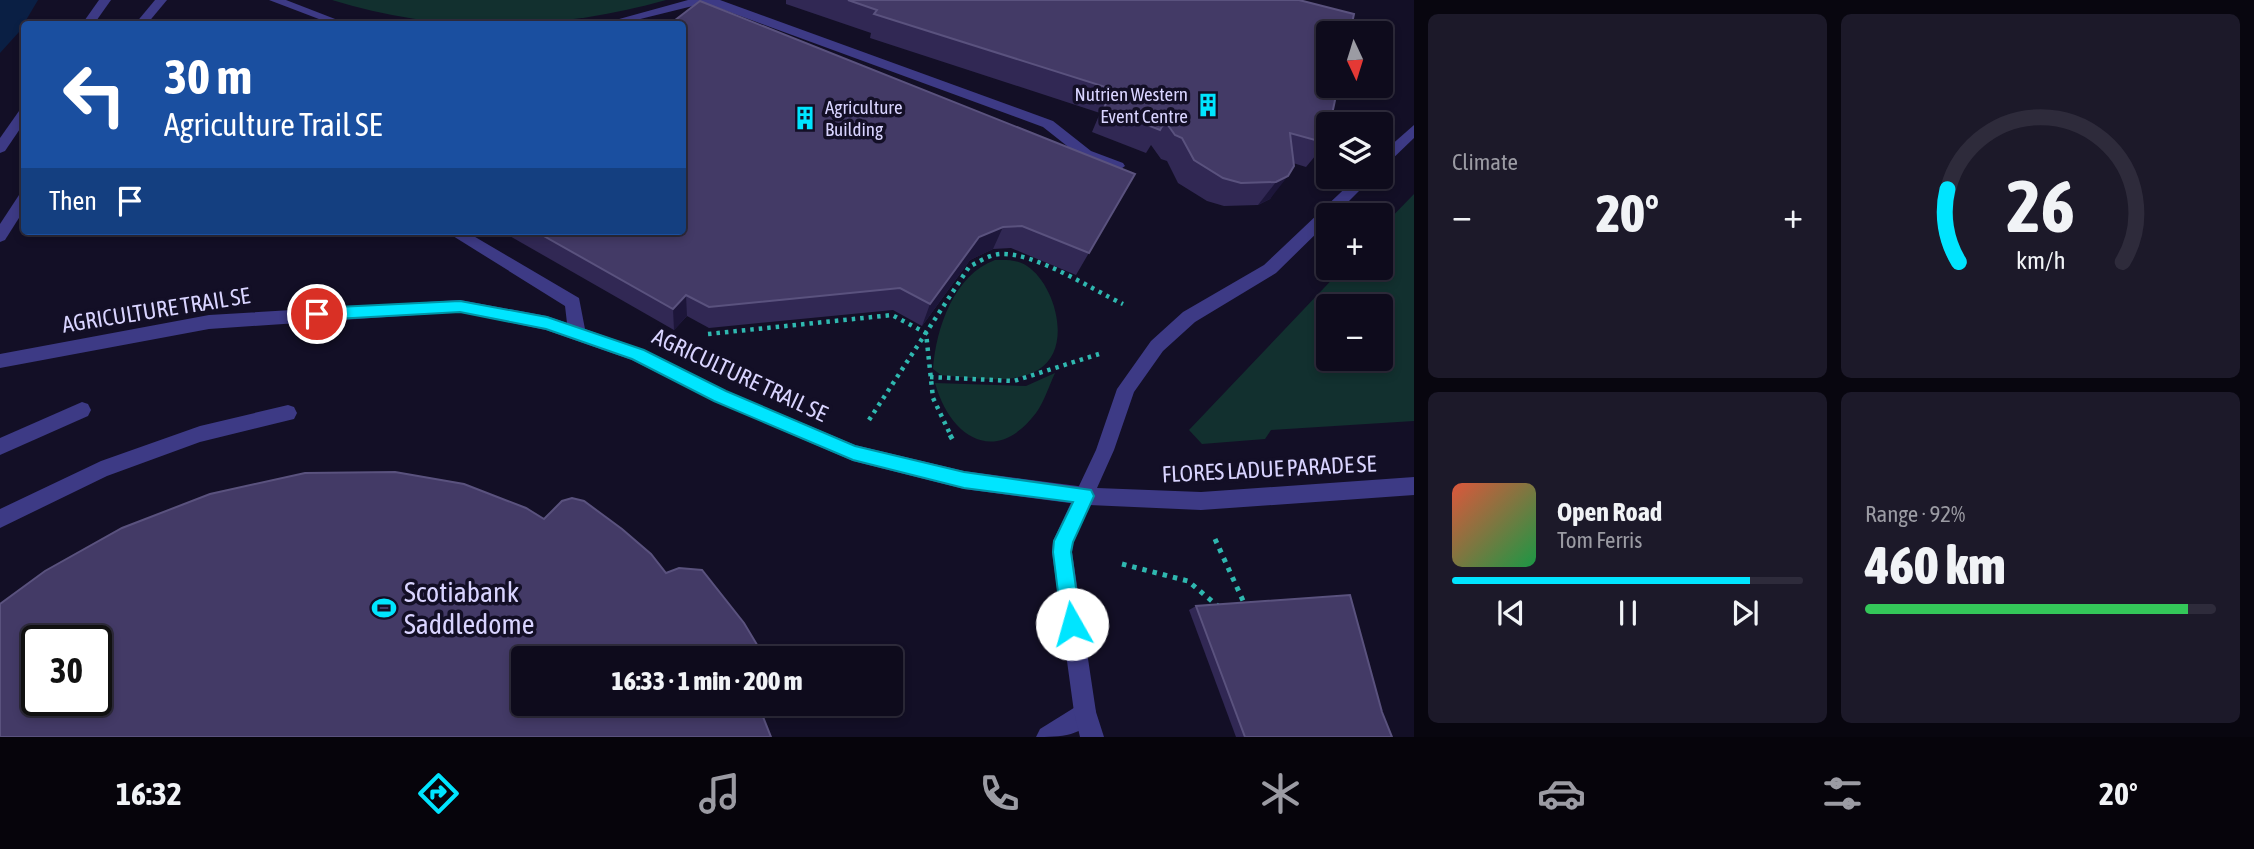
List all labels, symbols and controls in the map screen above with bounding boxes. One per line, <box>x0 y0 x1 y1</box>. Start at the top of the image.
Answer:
north arrow <box>1316 21 1393 98</box>
map controls <box>1316 21 1393 371</box>
text: 30 m <box>164 48 252 104</box>
icon: left <box>49 49 140 140</box>
place label: Nutrien Western Event Centre <box>1074 83 1188 127</box>
building icon: Nutrien Western Event Centre <box>1194 91 1222 119</box>
place label: Agriculture Building <box>825 96 903 140</box>
building icon: Agriculture Building <box>791 104 819 132</box>
text: Agriculture Trail SE <box>164 106 382 143</box>
button: layers <box>1316 112 1393 189</box>
text: Climate <box>1452 149 1518 175</box>
text: 26 <box>2006 164 2075 247</box>
icon: arrive <box>111 182 149 220</box>
text: 20° <box>1596 183 1659 243</box>
text: Then <box>49 186 97 216</box>
text: − <box>1452 193 1472 236</box>
text: + <box>1783 193 1803 236</box>
button: + <box>1316 203 1393 280</box>
text: km/h <box>2016 246 2065 274</box>
street label: AGRICULTURE TRAIL SE <box>60 282 252 338</box>
pin <box>287 284 347 344</box>
button: − <box>1316 294 1393 371</box>
icon: arrive <box>298 295 336 333</box>
street label: AGRICULTURE TRAIL SE <box>648 323 832 427</box>
street label: FLORES LADUE PARADE SE <box>1161 450 1377 488</box>
text: Open Road <box>1557 497 1662 527</box>
text: Range · 92% <box>1865 501 1965 527</box>
text: Tom Ferris <box>1557 527 1642 553</box>
text: 460 km <box>1865 535 2006 595</box>
place label: Scotiabank Saddledome <box>404 576 534 640</box>
position arrow <box>1035 587 1109 661</box>
sports icon: Scotiabank Saddledome <box>370 594 398 622</box>
icon: previous <box>1492 594 1530 632</box>
icon: pause <box>1609 594 1647 632</box>
icon: next <box>1726 594 1764 632</box>
speed limit sign: 30 <box>21 625 112 716</box>
text: 16:33 · 1 min · 200 m <box>612 666 802 696</box>
icon: directions <box>414 769 463 818</box>
icon: music <box>695 769 744 818</box>
icon: phone <box>975 769 1024 818</box>
icon: climate <box>1256 769 1305 818</box>
icon: car <box>1537 769 1586 818</box>
icon: filters <box>1818 769 1867 818</box>
text: 16:32 <box>116 775 182 812</box>
text: 20° <box>2099 775 2138 812</box>

